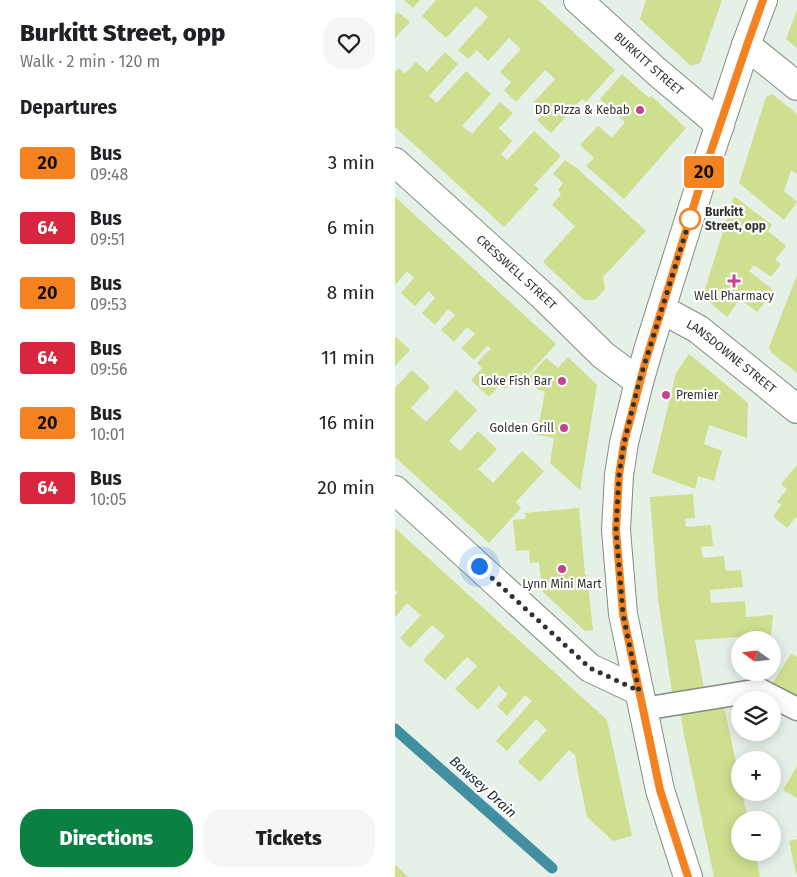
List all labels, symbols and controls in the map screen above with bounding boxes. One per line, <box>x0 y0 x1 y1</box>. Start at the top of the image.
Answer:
button: heart <box>323 17 375 69</box>
text: Burkitt Street, opp <box>20 19 225 47</box>
street label: BURKITT STREET <box>611 29 687 98</box>
text: Walk · 2 min · 120 m <box>20 52 160 71</box>
text: Departures <box>20 96 117 119</box>
place label: DD PIzza & Kebab <box>535 103 630 117</box>
marker: DD PIzza & Kebab <box>634 104 646 116</box>
text: Bus <box>90 142 122 165</box>
text: 3 min <box>328 151 375 174</box>
text: 20 <box>38 152 57 174</box>
line badge: 20 <box>681 156 727 188</box>
text: 20 <box>694 161 714 183</box>
text: 09:48 <box>90 165 128 184</box>
place label: Burkitt Street, opp <box>705 205 766 233</box>
text: Bus <box>90 207 122 230</box>
marker: Burkitt Street, opp <box>679 208 701 230</box>
text: 6 min <box>327 216 375 239</box>
text: 64 <box>37 217 58 239</box>
text: 09:51 <box>90 230 125 249</box>
street label: CRESSWELL STREET <box>473 232 560 313</box>
text: Bus <box>90 272 122 295</box>
marker: Well Pharmacy <box>728 275 740 287</box>
text: 8 min <box>327 281 375 304</box>
text: 20 <box>38 282 57 304</box>
place label: Well Pharmacy <box>694 289 774 303</box>
text: 09:53 <box>90 295 127 314</box>
street label: LANSDOWNE STREET <box>684 317 779 397</box>
text: Bus <box>90 337 122 360</box>
text: 11 min <box>321 346 375 369</box>
text: 64 <box>37 347 58 369</box>
text: 09:56 <box>90 360 128 379</box>
place label: Loke Fish Bar <box>480 374 552 388</box>
marker: Loke Fish Bar <box>556 375 568 387</box>
place label: Premier <box>676 388 719 402</box>
marker: Premier <box>660 389 672 401</box>
text: Bus <box>90 402 122 425</box>
text: 16 min <box>319 411 375 434</box>
text: 20 <box>38 412 57 434</box>
place label: Golden Grill <box>489 421 554 435</box>
marker: Golden Grill <box>558 422 570 434</box>
text: 10:01 <box>90 425 125 444</box>
text: Bus <box>90 467 122 490</box>
text: 20 min <box>317 476 375 499</box>
text: 64 <box>37 477 58 499</box>
text: 10:05 <box>90 490 127 509</box>
your location <box>467 554 492 579</box>
marker: Lynn Mini Mart <box>556 563 568 575</box>
place label: Lynn Mini Mart <box>522 577 602 591</box>
north arrow <box>731 631 781 681</box>
map controls <box>731 631 781 861</box>
button: layers <box>731 691 781 741</box>
button: + <box>731 751 781 801</box>
water label: Bawsey Drain <box>446 752 520 822</box>
button: Directions <box>20 809 193 867</box>
button: Tickets <box>203 809 375 867</box>
button: − <box>731 811 781 861</box>

